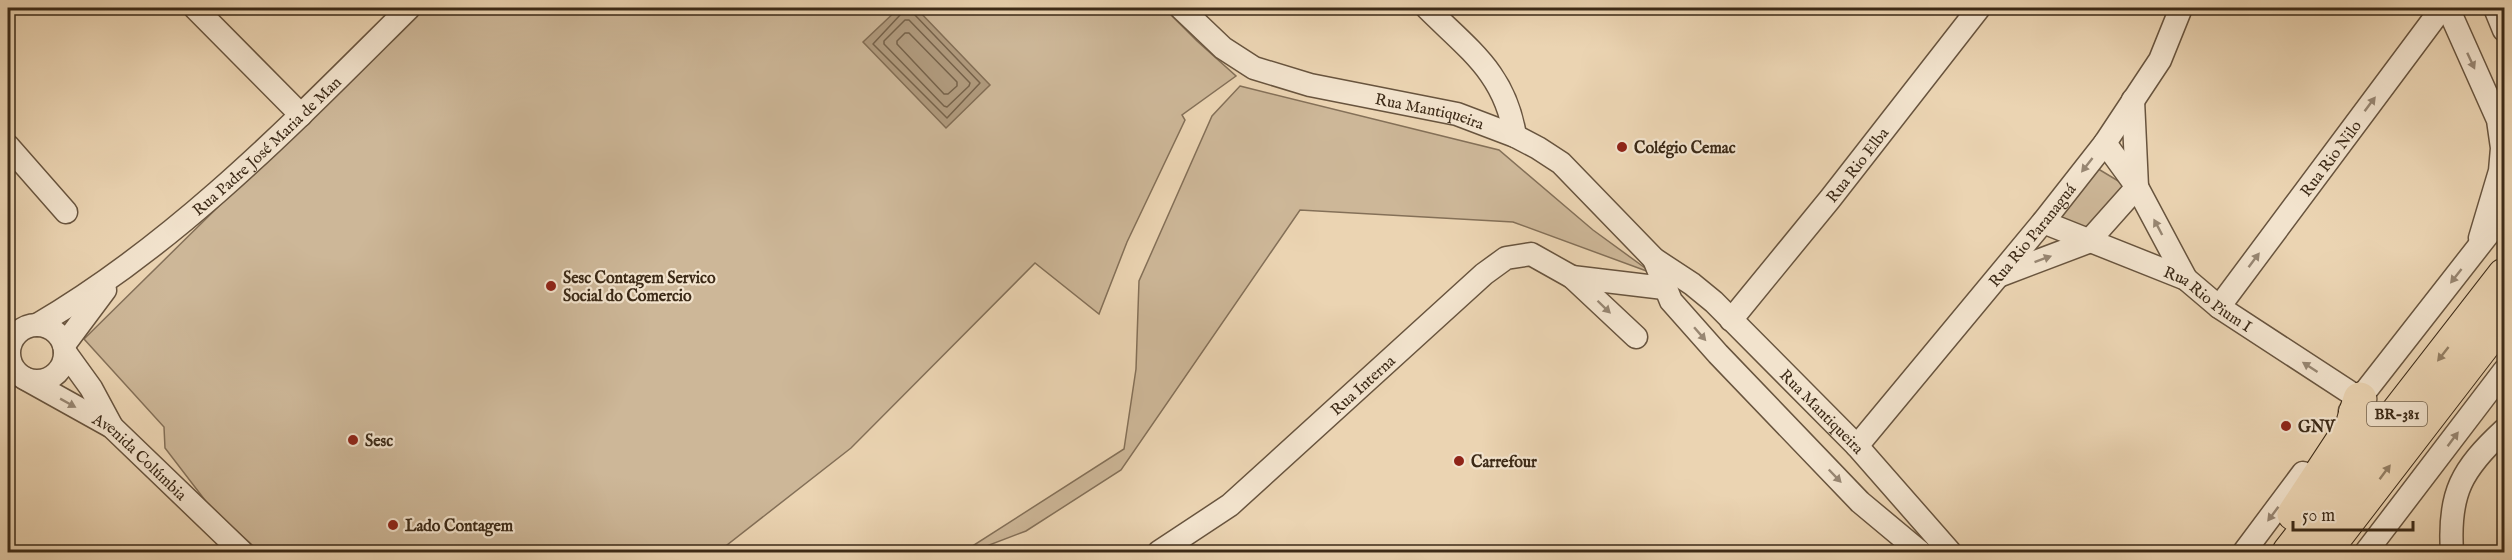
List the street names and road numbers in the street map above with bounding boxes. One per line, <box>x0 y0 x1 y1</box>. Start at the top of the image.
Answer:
street label: Rua Padre José Maria de Man <box>189 73 347 221</box>
street label: Rua Mantiqueira <box>1373 90 1487 135</box>
street label: Rua Rio Nilo <box>2297 117 2367 201</box>
street label: Rua Rio Elba <box>1823 124 1894 208</box>
street label: Rua Rio Paranaguá <box>1985 180 2081 292</box>
street label: Rua Rio Pium I <box>2160 263 2255 338</box>
street label: Rua Interna <box>1327 352 1400 421</box>
street label: Rua Mantiqueira <box>1774 366 1867 459</box>
road number: BR-381 <box>2367 402 2427 426</box>
street label: Avenida Colúmbia <box>88 410 190 506</box>

